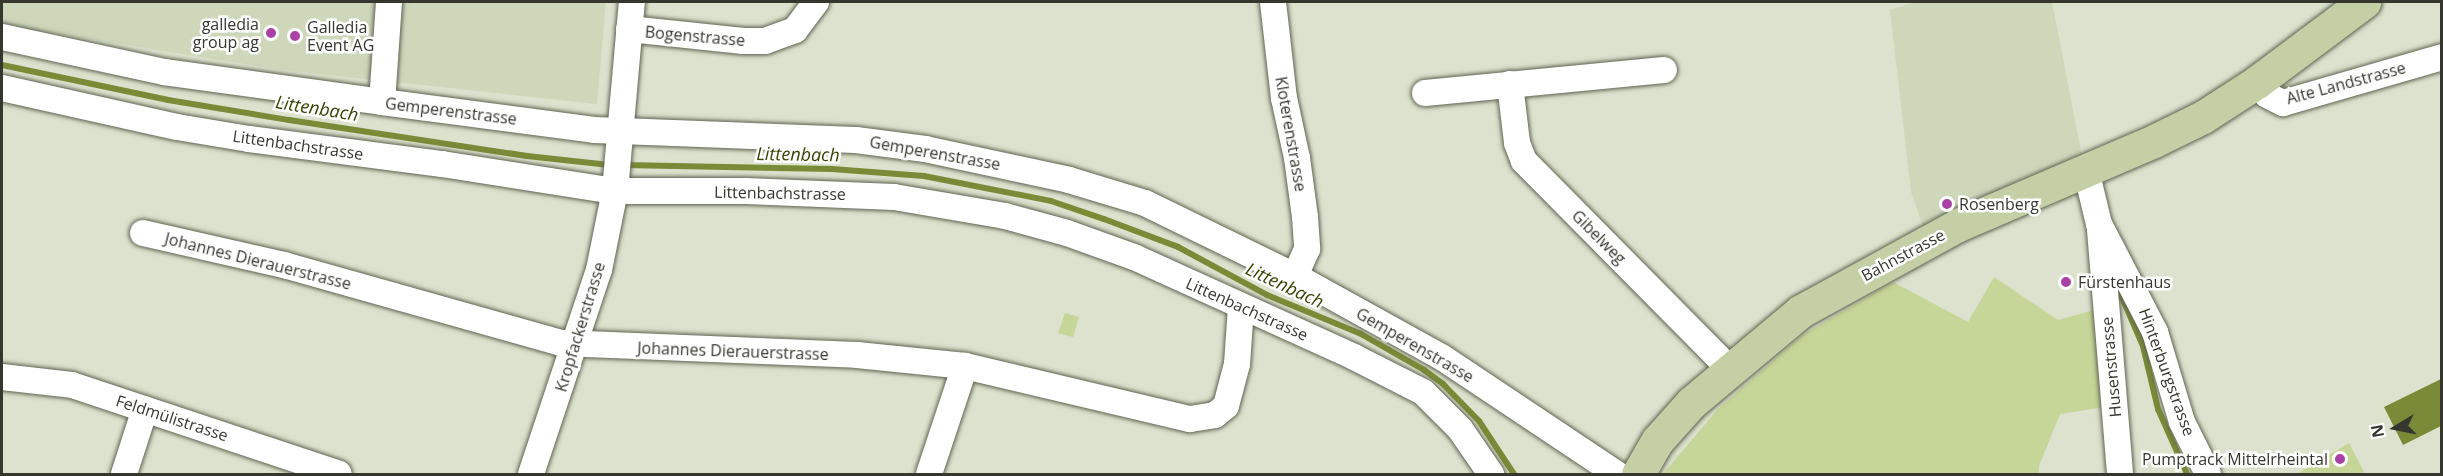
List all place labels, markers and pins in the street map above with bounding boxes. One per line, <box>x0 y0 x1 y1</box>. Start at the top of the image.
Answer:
place label: galledia group ag <box>193 14 259 52</box>
place label: Galledia Event AG <box>307 17 374 55</box>
marker: galledia group ag <box>264 26 278 40</box>
marker: Galledia Event AG <box>288 29 302 43</box>
place label: Rosenberg <box>1959 194 2039 214</box>
marker: Rosenberg <box>1940 197 1954 211</box>
place label: Fürstenhaus <box>2078 272 2171 292</box>
marker: Fürstenhaus <box>2059 275 2073 289</box>
place label: Pumptrack Mittelrheintal <box>2142 449 2328 469</box>
marker: Pumptrack Mittelrheintal <box>2333 452 2347 466</box>

